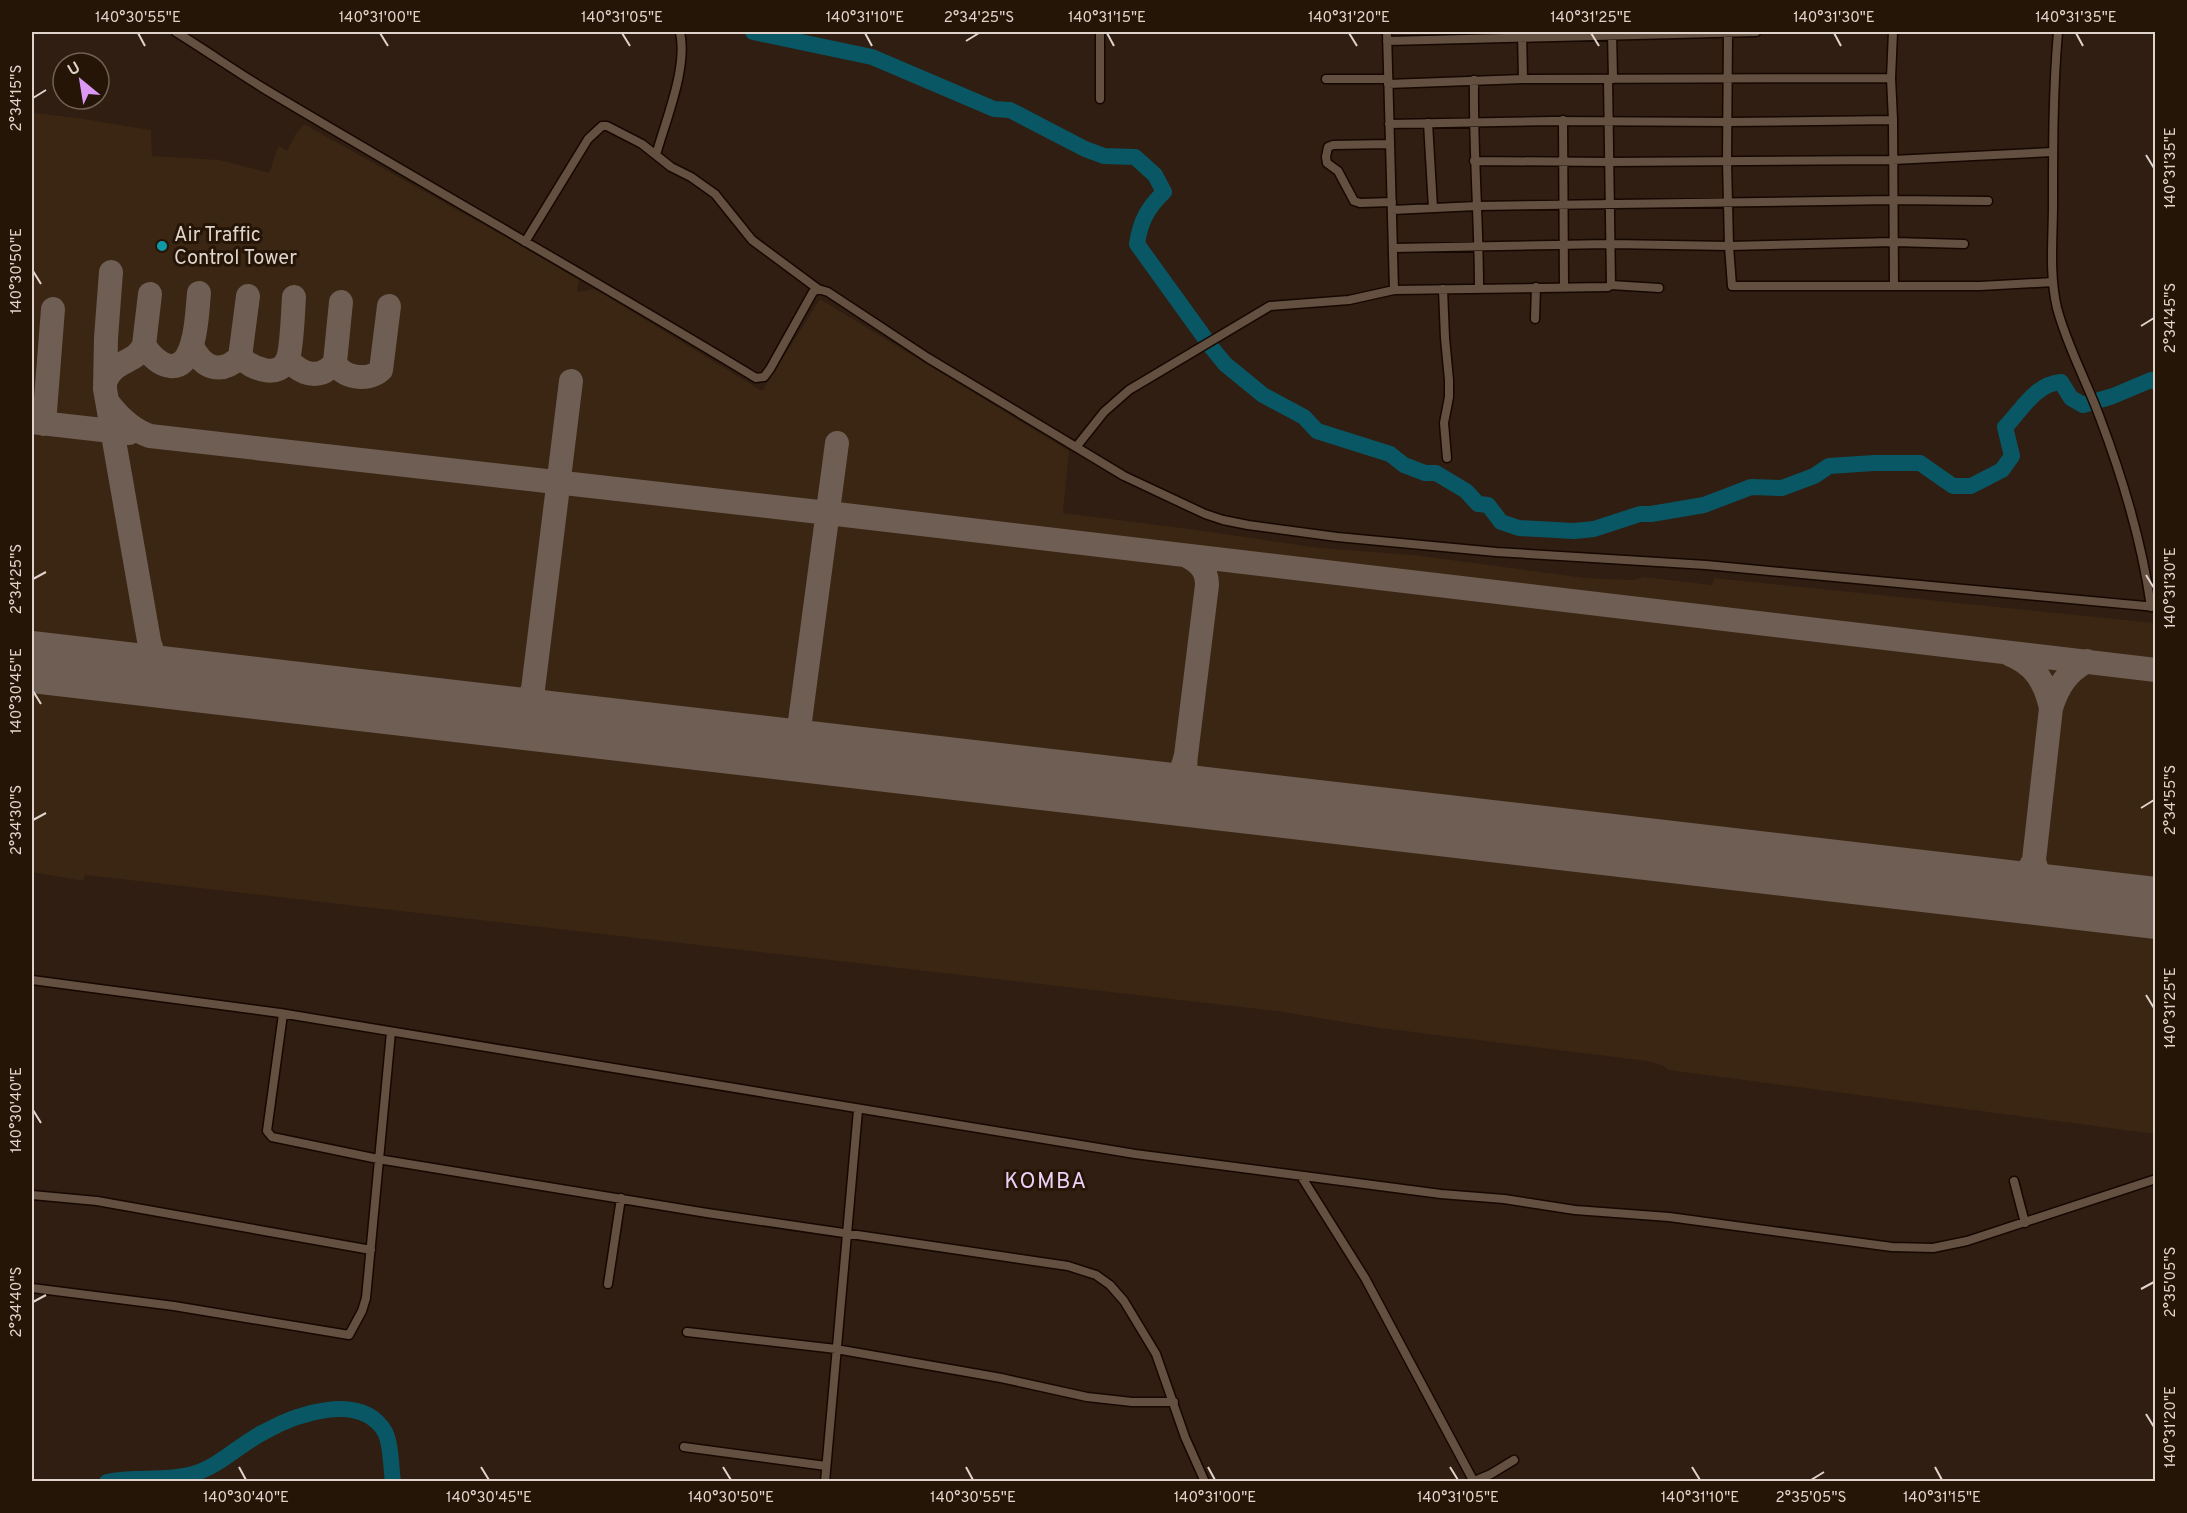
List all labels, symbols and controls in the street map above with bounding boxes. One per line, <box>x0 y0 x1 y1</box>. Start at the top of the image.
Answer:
text: 140°30'55"E <box>95 9 181 28</box>
text: 140°31'00"E <box>339 9 421 28</box>
text: 140°31'05"E <box>581 9 663 28</box>
text: 140°31'10"E <box>826 9 904 28</box>
text: 2°34'25"S <box>944 9 1014 28</box>
text: 140°31'15"E <box>1068 9 1146 28</box>
text: 140°31'20"E <box>1308 9 1390 28</box>
text: 140°31'25"E <box>1550 9 1632 28</box>
text: 140°31'30"E <box>1793 9 1875 28</box>
text: 140°31'35"E <box>2035 9 2117 28</box>
north arrow <box>51 51 111 111</box>
text: U <box>65 58 84 81</box>
text: 2°34'15"S <box>8 65 27 131</box>
text: 140°31'35"E <box>2162 127 2181 209</box>
place label: Air Traffic Control Tower <box>174 223 297 272</box>
text: 140°30'50"E <box>8 228 27 314</box>
marker: Air Traffic Control Tower <box>155 239 169 253</box>
text: 2°34'45"S <box>2162 283 2181 353</box>
text: 2°34'25"S <box>8 544 27 614</box>
text: 140°31'30"E <box>2162 547 2181 629</box>
text: 140°30'45"E <box>8 648 27 734</box>
text: 2°34'55"S <box>2162 765 2181 835</box>
text: 2°34'30"S <box>8 785 27 855</box>
text: 140°31'25"E <box>2162 967 2181 1049</box>
text: 140°30'40"E <box>8 1067 27 1153</box>
district label: KOMBA <box>1004 1169 1088 1196</box>
text: 2°35'05"S <box>2162 1247 2181 1317</box>
text: 2°34'40"S <box>8 1267 27 1337</box>
text: 140°31'20"E <box>2162 1386 2181 1468</box>
text: 140°30'40"E <box>203 1489 289 1508</box>
text: 140°30'45"E <box>446 1489 532 1508</box>
text: 140°30'50"E <box>688 1489 774 1508</box>
text: 140°30'55"E <box>930 1489 1016 1508</box>
text: 140°31'00"E <box>1174 1489 1256 1508</box>
text: 140°31'05"E <box>1417 1489 1499 1508</box>
text: 140°31'10"E <box>1661 1489 1739 1508</box>
text: 2°35'05"S <box>1776 1489 1846 1508</box>
text: 140°31'15"E <box>1903 1489 1981 1508</box>

